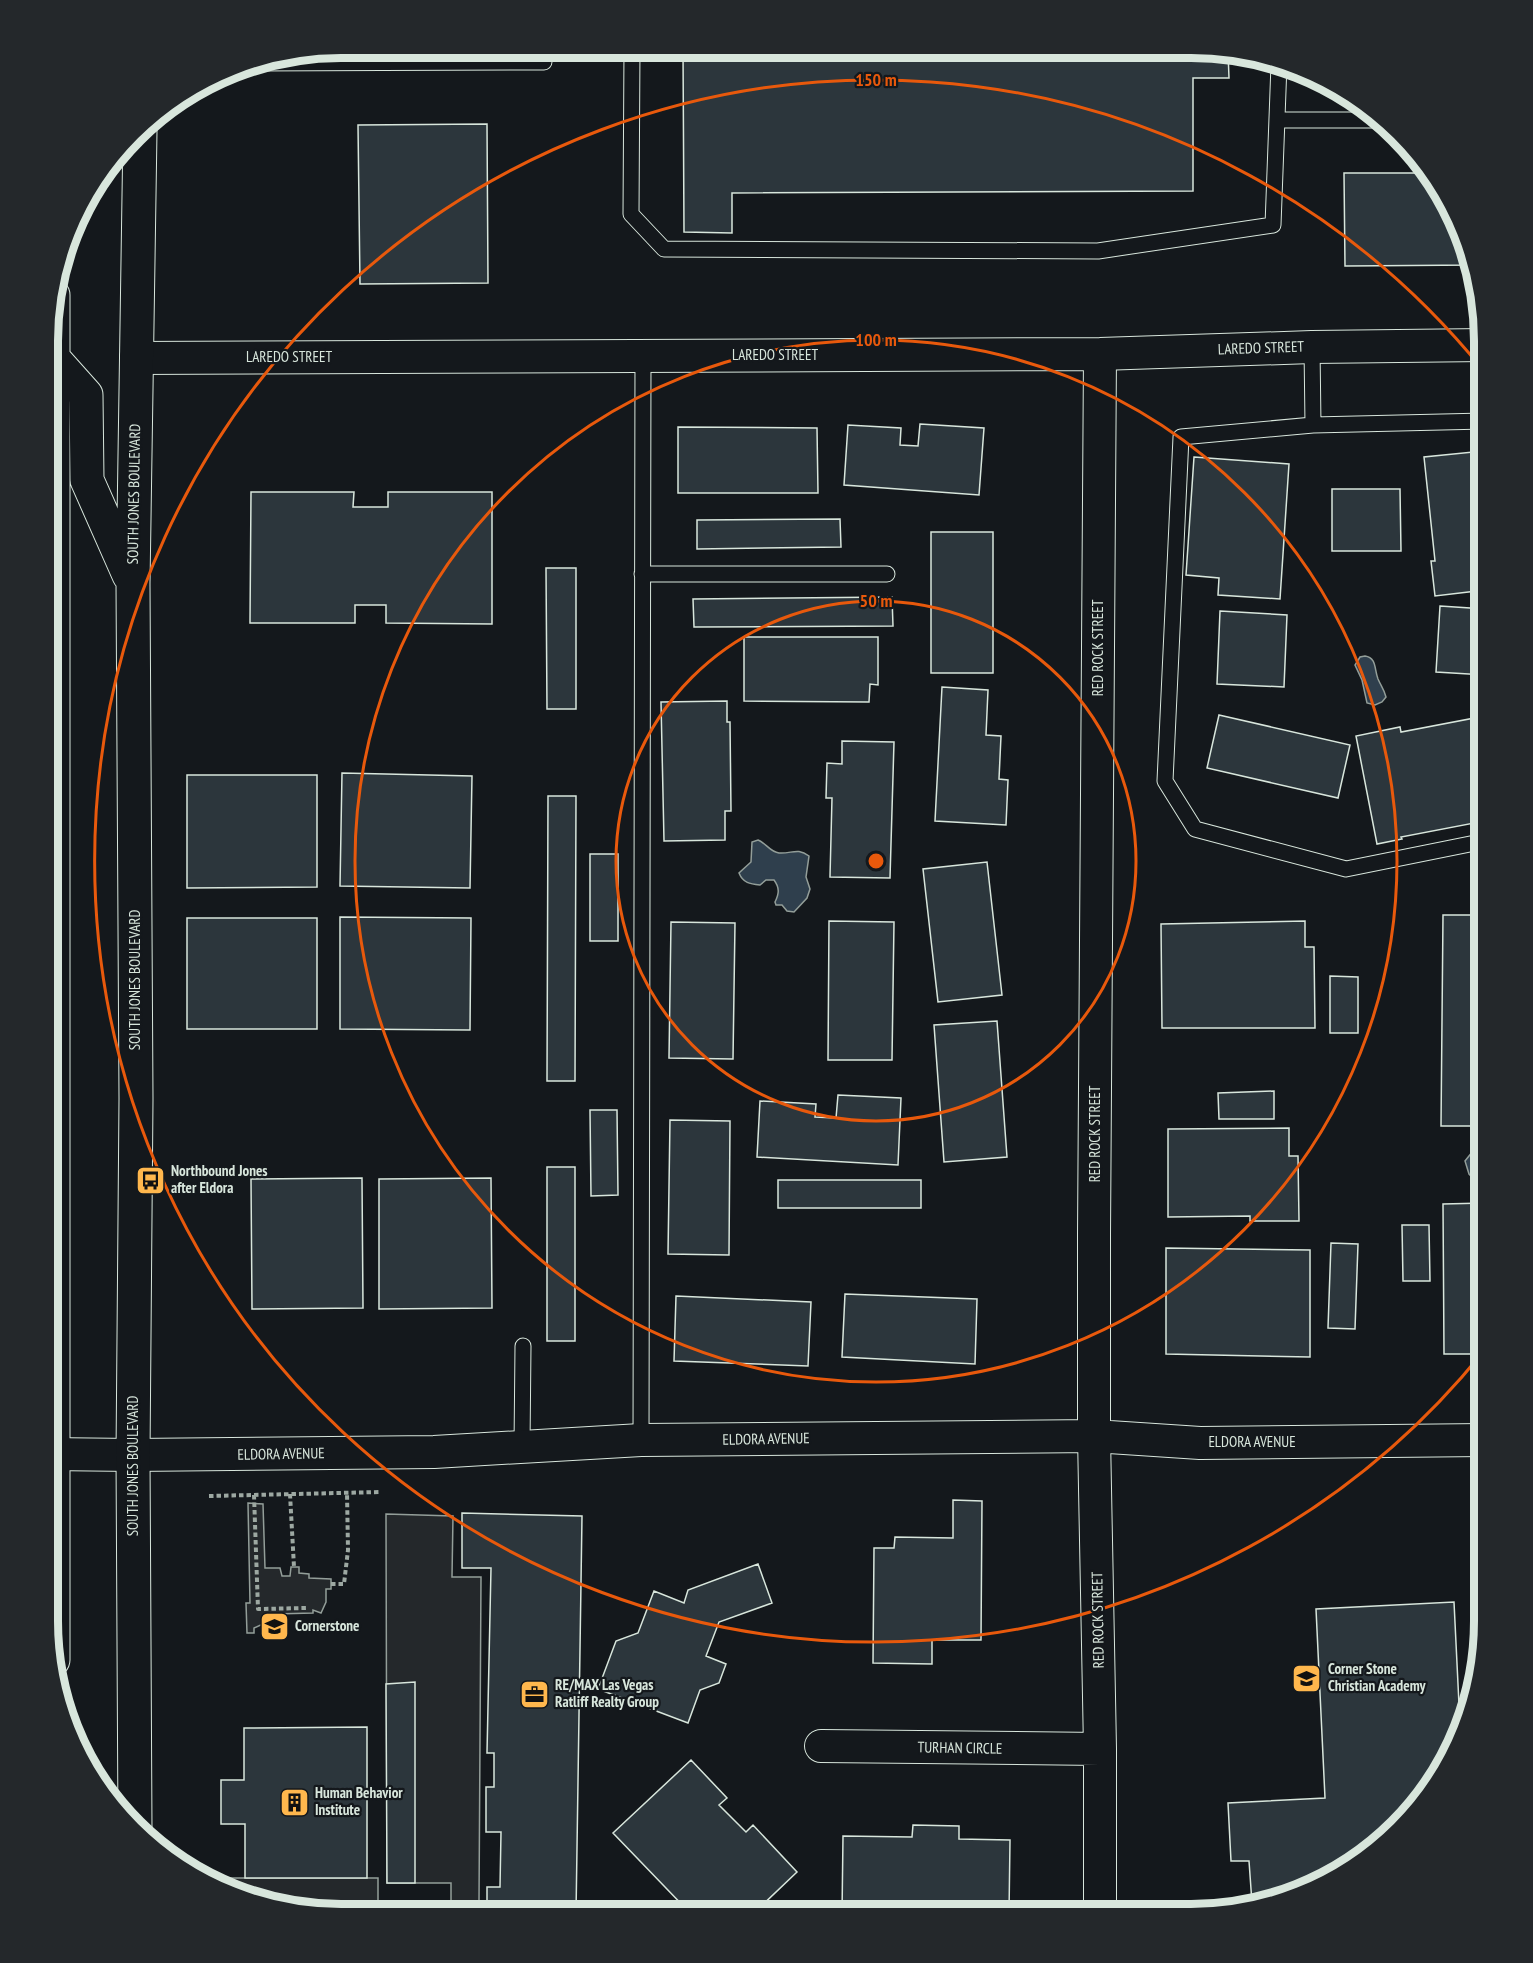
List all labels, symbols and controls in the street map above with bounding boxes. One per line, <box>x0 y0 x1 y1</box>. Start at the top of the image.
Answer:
text: 150 m <box>855 68 897 91</box>
text: 100 m <box>855 328 897 351</box>
street label: LAREDO STREET <box>1218 336 1305 358</box>
street label: LAREDO STREET <box>732 345 818 364</box>
street label: LAREDO STREET <box>246 347 332 366</box>
street label: SOUTH JONES BOULEVARD <box>123 423 144 564</box>
text: 50 m <box>860 589 892 612</box>
street label: RED ROCK STREET <box>1088 599 1107 696</box>
centre of rings <box>866 851 886 871</box>
street label: SOUTH JONES BOULEVARD <box>125 910 144 1050</box>
street label: RED ROCK STREET <box>1085 1085 1104 1182</box>
place label: Northbound Jones after Eldora <box>171 1161 268 1197</box>
bus stop icon: Northbound Jones after Eldora <box>134 1164 166 1196</box>
street label: SOUTH JONES BOULEVARD <box>123 1396 142 1536</box>
street label: ELDORA AVENUE <box>722 1428 810 1449</box>
street label: ELDORA AVENUE <box>1208 1432 1296 1451</box>
street label: ELDORA AVENUE <box>237 1443 325 1464</box>
street label: RED ROCK STREET <box>1087 1571 1108 1669</box>
school or university icon: Cornerstone <box>258 1610 290 1642</box>
place label: Cornerstone <box>295 1616 360 1635</box>
place label: Corner Stone Christian Academy <box>1328 1659 1427 1695</box>
school or university icon: Corner Stone Christian Academy <box>1291 1662 1323 1694</box>
place label: RE/MAX Las Vegas Ratliff Realty Group <box>555 1675 659 1711</box>
office icon: RE/MAX Las Vegas Ratliff Realty Group <box>518 1678 550 1710</box>
street label: TURHAN CIRCLE <box>917 1737 1003 1758</box>
place label: Human Behavior Institute <box>315 1783 403 1819</box>
building icon: Human Behavior Institute <box>278 1786 310 1818</box>

